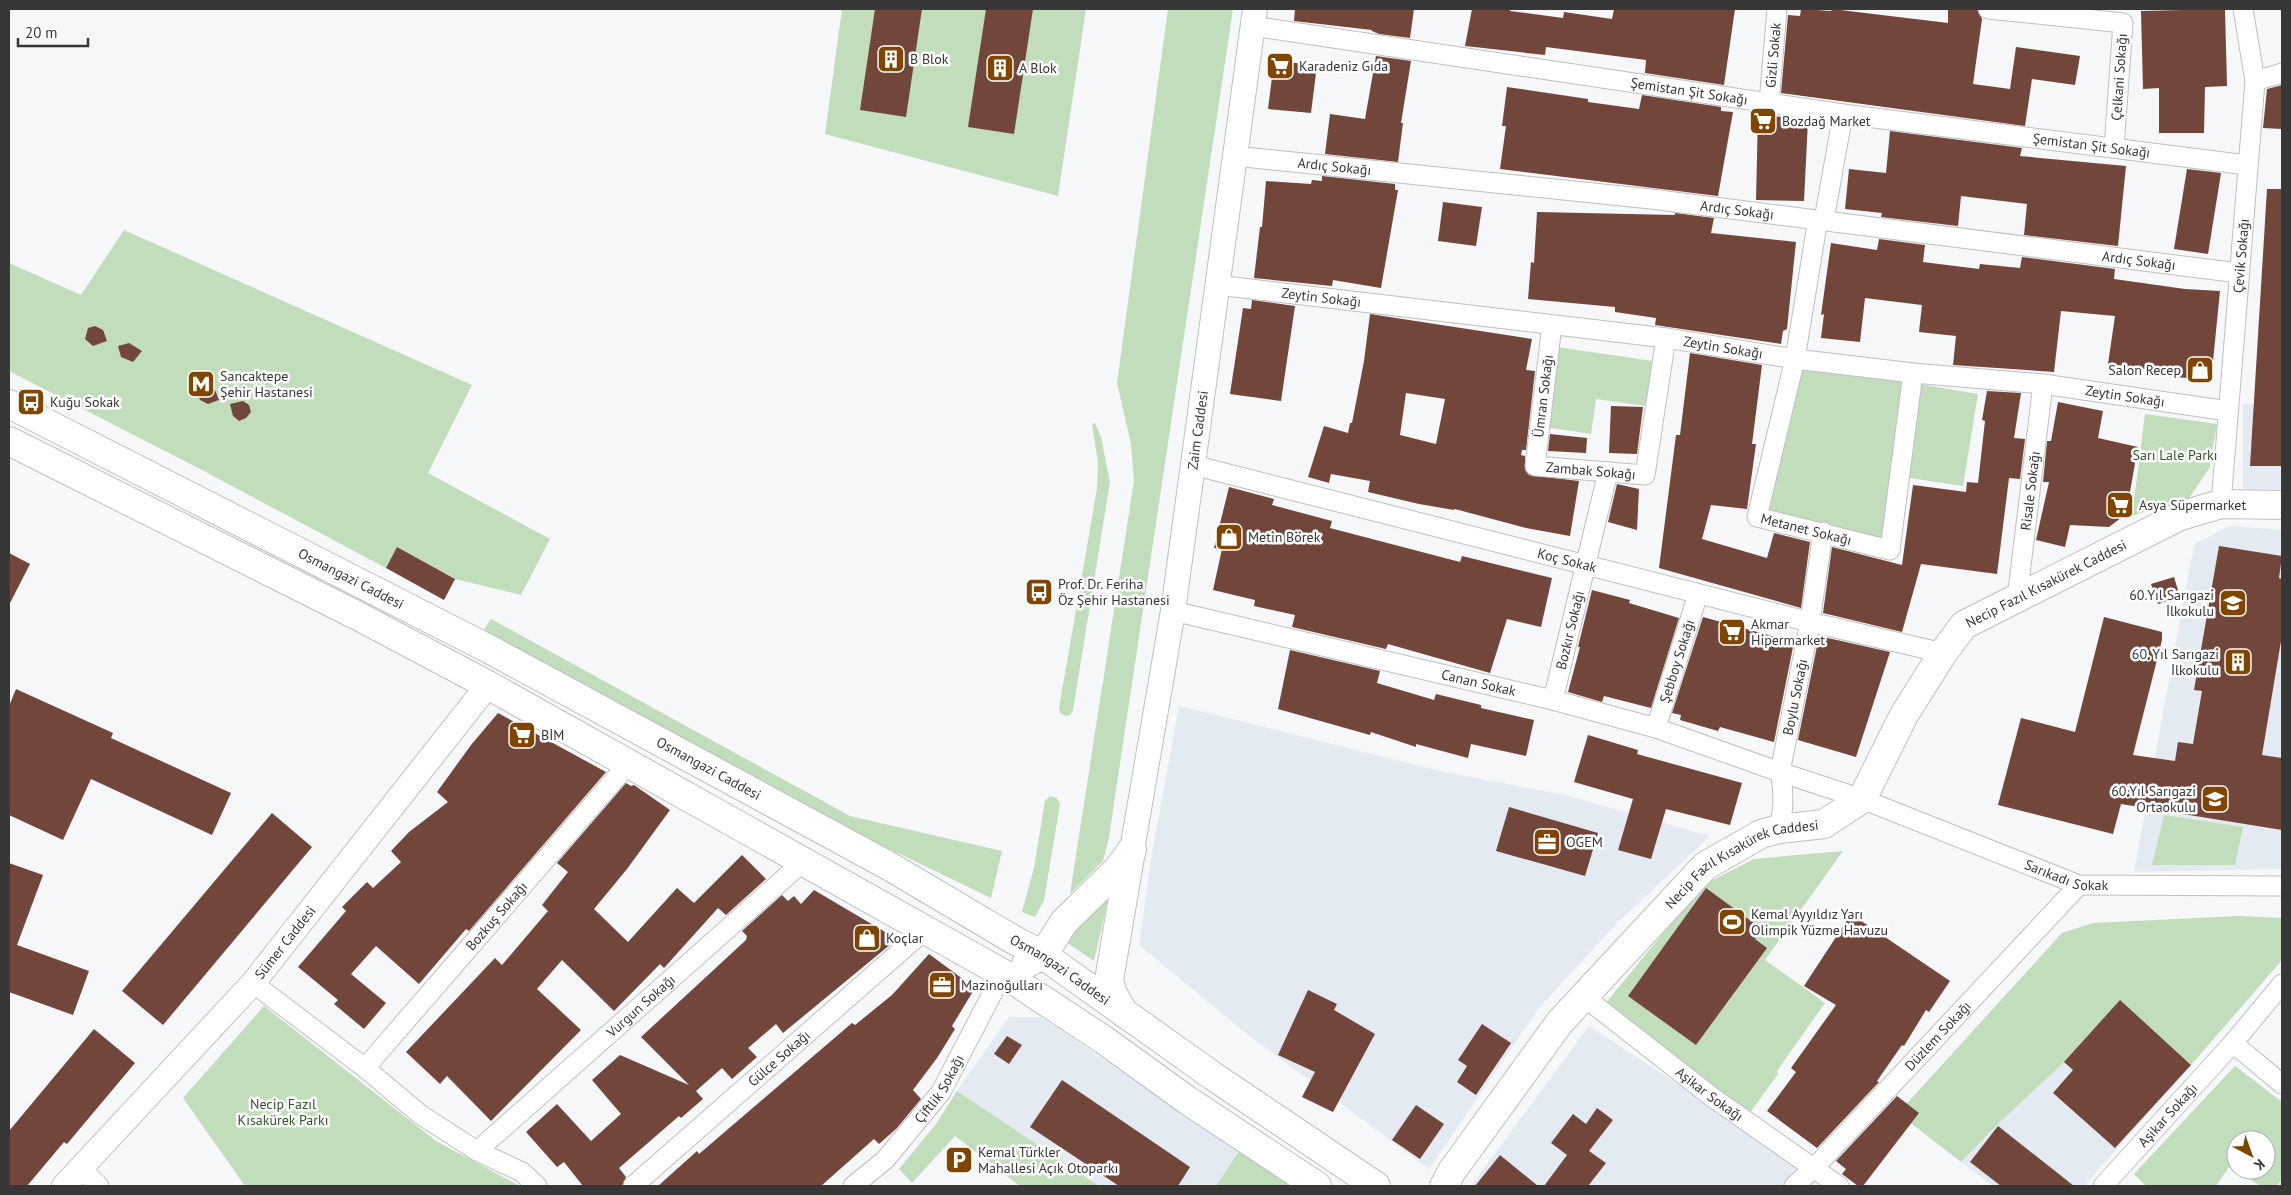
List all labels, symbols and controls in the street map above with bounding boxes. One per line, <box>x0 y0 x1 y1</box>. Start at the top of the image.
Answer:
scale bar <box>18 15 88 47</box>
street label: Gizli Sokak <box>1761 21 1785 89</box>
text: 20 m <box>25 23 58 42</box>
street label: Çelkani Sokağı <box>2107 33 2131 121</box>
building icon: B Blok <box>876 44 906 74</box>
place label: B Blok <box>910 50 949 68</box>
supermarket icon: Karadeniz Gıda <box>1265 51 1295 81</box>
building icon: A Blok <box>985 53 1015 83</box>
place label: Karadeniz Gıda <box>1299 57 1388 75</box>
place label: A Blok <box>1019 59 1057 77</box>
street label: Şemistan Şit Sokağı <box>1629 73 1749 109</box>
supermarket icon: Bozdağ Market <box>1748 106 1778 136</box>
place label: Bozdağ Market <box>1782 112 1871 130</box>
street label: Şemistan Şit Sokağı <box>2032 129 2151 162</box>
street label: Ardıç Sokağı <box>1297 154 1372 179</box>
street label: Ardıç Sokağı <box>1699 196 1775 223</box>
street label: Çevik Sokağı <box>2229 218 2253 294</box>
street label: Ardıç Sokağı <box>2101 247 2177 274</box>
street label: Zeytin Sokağı <box>1280 284 1362 311</box>
street label: Zeytin Sokağı <box>1682 332 1764 363</box>
street label: Ümran Sokağı <box>1529 353 1557 439</box>
shop icon: Salon Recep <box>2185 355 2215 385</box>
place label: Salon Recep <box>2108 361 2181 379</box>
place label: Sancaktepe Şehir Hastanesi <box>220 367 313 401</box>
metro station icon: Sancaktepe Şehir Hastanesi <box>186 369 216 399</box>
street label: Zeytin Sokağı <box>2084 381 2166 411</box>
bus stop icon: Kuğu Sokak <box>16 387 46 417</box>
street label: Zaim Caddesi <box>1183 389 1212 471</box>
place label: Kuğu Sokak <box>50 393 120 411</box>
park label: Sarı Lale Parkı <box>2133 446 2217 464</box>
street label: Risale Sokağı <box>2016 450 2044 532</box>
street label: Zambak Sokağı <box>1545 458 1636 483</box>
supermarket icon: Asya Süpermarket <box>2105 490 2135 520</box>
place label: Asya Süpermarket <box>2139 496 2246 514</box>
street label: Metanet Sokağı <box>1759 509 1853 549</box>
shop icon: Metin Börek <box>1214 522 1244 552</box>
place label: Metin Börek <box>1248 528 1321 546</box>
street label: Necip Fazıl Kısakürek Caddesi <box>1963 535 2129 632</box>
street label: Osmangazi Caddesi <box>295 544 407 613</box>
street label: Koç Sokak <box>1536 544 1599 576</box>
place label: Prof. Dr. Feriha Öz Şehir Hastanesi <box>1058 575 1170 609</box>
bus stop icon: Prof. Dr. Feriha Öz Şehir Hastanesi <box>1024 577 1054 607</box>
place label: 60.Yıl Sarıgazi İlkokulu <box>2129 586 2214 620</box>
school or university icon: 60.Yıl Sarıgazi İlkokulu <box>2218 588 2248 618</box>
street label: Bozkır Sokağı <box>1552 589 1588 671</box>
place label: Akmar Hipermarket <box>1751 615 1825 649</box>
street label: Şebboy Sokağı <box>1655 617 1698 705</box>
supermarket icon: Akmar Hipermarket <box>1717 617 1747 647</box>
place label: 60. Yıl Sarıgazi İlkokulu <box>2132 645 2219 679</box>
building icon: 60. Yıl Sarıgazi İlkokulu <box>2223 647 2253 677</box>
street label: Boylu Sokağı <box>1779 657 1811 737</box>
street label: Canan Sokak <box>1440 665 1518 700</box>
supermarket icon: BİM <box>507 720 537 750</box>
place label: BİM <box>541 726 564 744</box>
street label: Osmangazi Caddesi <box>653 733 764 804</box>
place label: 60.Yıl Sarıgazi Ortaokulu <box>2111 782 2196 816</box>
school or university icon: 60.Yıl Sarıgazi Ortaokulu <box>2200 784 2230 814</box>
street label: Necip Fazıl Kısakürek Caddesi <box>1661 816 1820 912</box>
office icon: OGEM <box>1532 827 1562 857</box>
place label: OGEM <box>1566 833 1603 851</box>
street label: Sarıkadı Sokak <box>2022 855 2108 894</box>
street label: Bozkuş Sokağı <box>462 878 531 954</box>
street label: Sümer Caddesi <box>250 902 319 983</box>
place label: Kemal Ayyıldız Yarı Olimpik Yüzme Havuzu <box>1751 905 1888 939</box>
sports icon: Kemal Ayyıldız Yarı Olimpik Yüzme Havuzu <box>1717 907 1747 937</box>
shop icon: Koçlar <box>852 923 882 953</box>
place label: Koçlar <box>886 929 924 947</box>
street label: Osmangazi Caddesi <box>1007 930 1114 1009</box>
street label: Vurgun Sokağı <box>602 970 679 1042</box>
office icon: Mazinoğulları <box>927 970 957 1000</box>
place label: Mazinoğulları <box>961 976 1043 994</box>
street label: Düzlem Sokağı <box>1901 997 1975 1075</box>
street label: Gülce Sokağı <box>744 1026 814 1090</box>
street label: Çiftlik Sokağı <box>910 1051 968 1127</box>
street label: Aşikar Sokağı <box>1672 1063 1747 1125</box>
street label: Aşikar Sokağı <box>2134 1079 2201 1151</box>
park label: Necip Fazıl Kısakürek Parkı <box>238 1095 328 1129</box>
north arrow <box>2226 1130 2276 1180</box>
place label: Kemal Türkler Mahallesi Açık Otoparkı <box>978 1143 1118 1177</box>
parking icon: Kemal Türkler Mahallesi Açık Otoparkı <box>944 1145 974 1175</box>
text: K <box>2250 1155 2269 1175</box>

